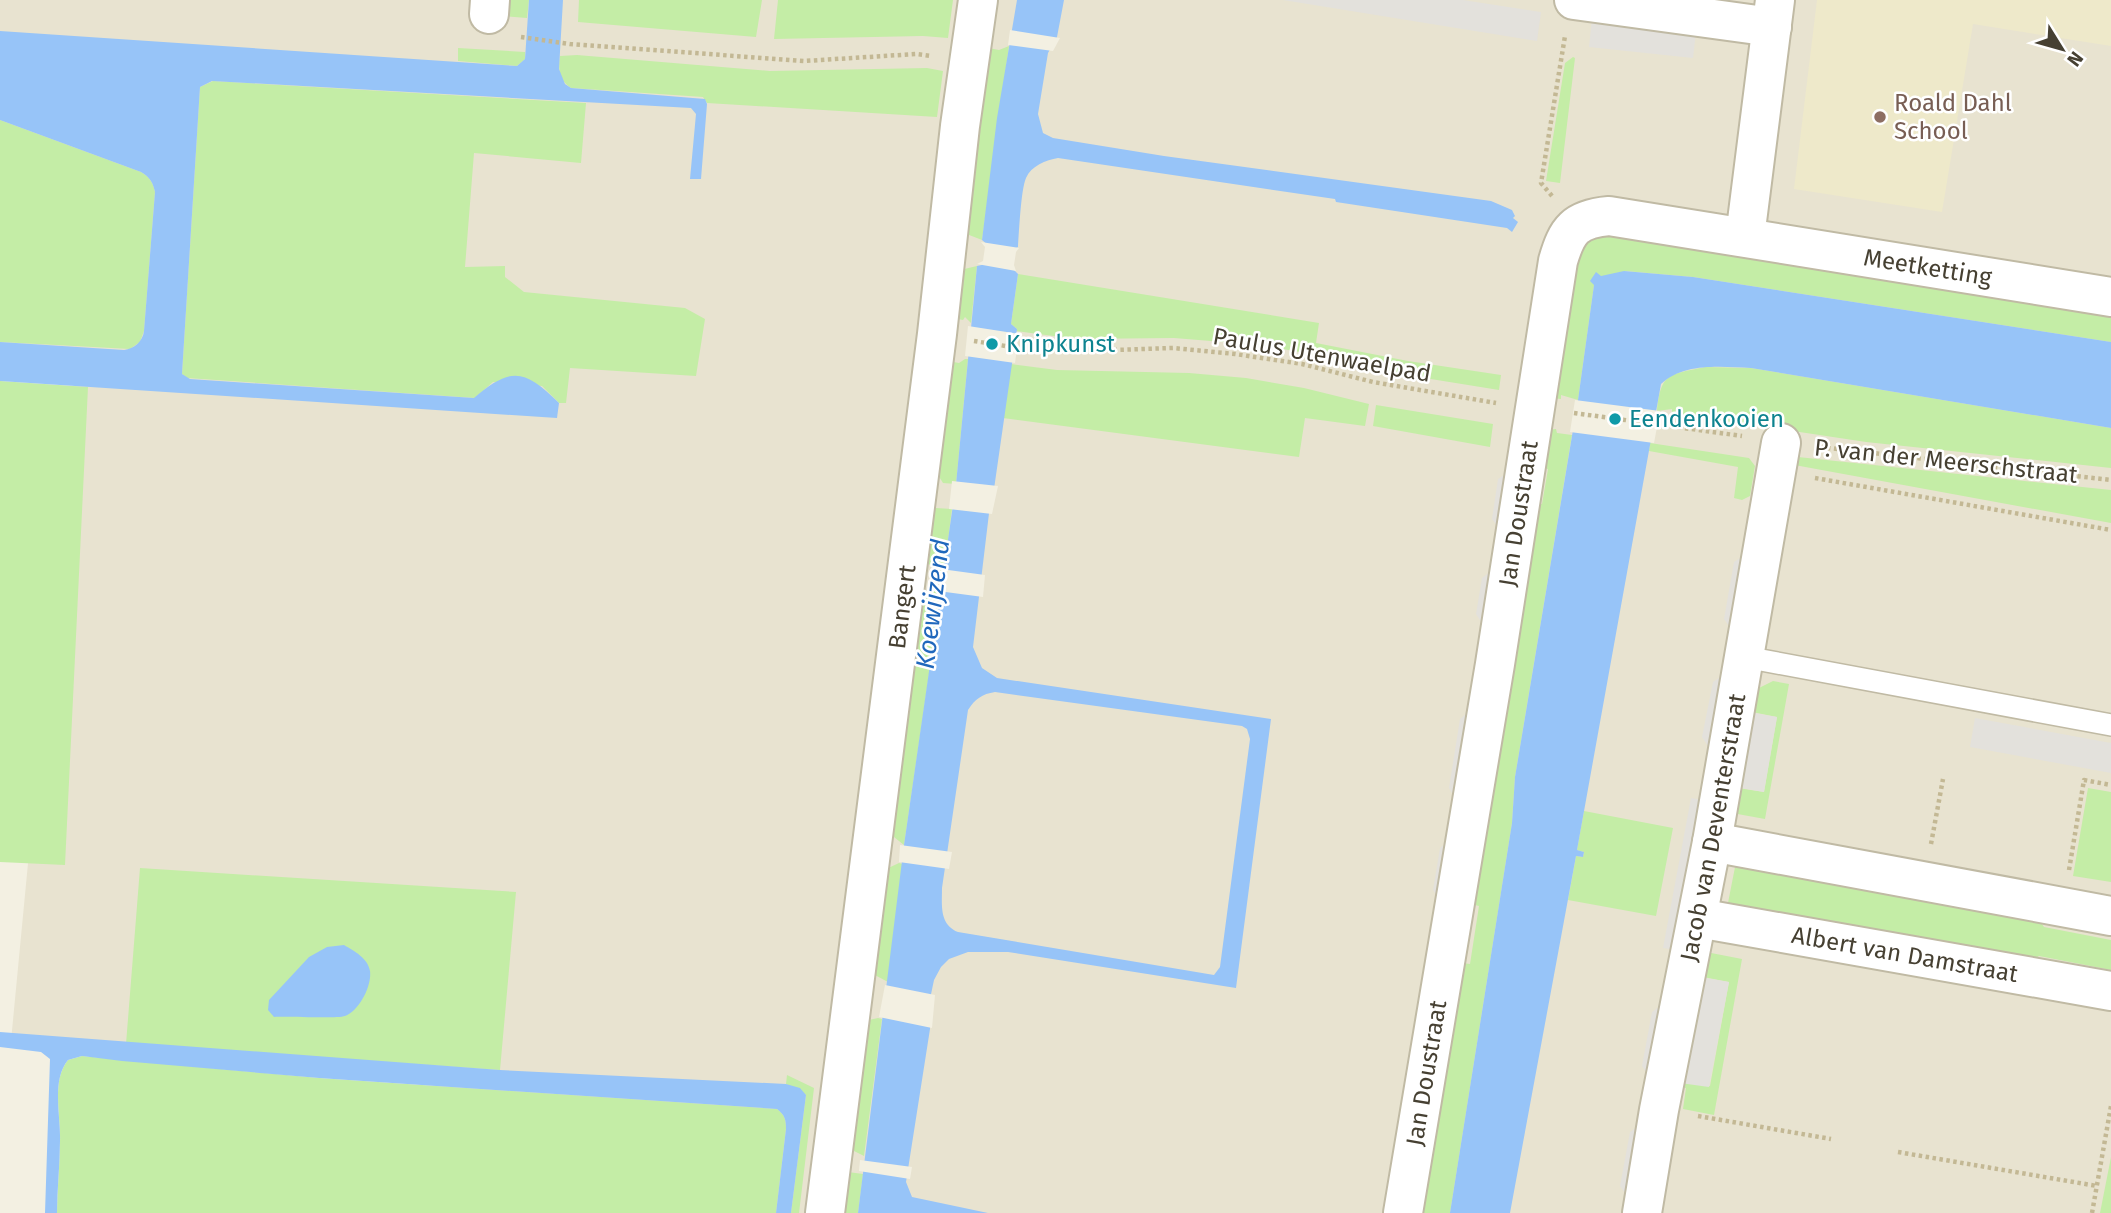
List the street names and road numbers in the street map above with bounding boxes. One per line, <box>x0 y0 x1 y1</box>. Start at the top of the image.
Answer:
street label: Meetketting <box>1862 243 1994 292</box>
street label: Paulus Utenwaelpad <box>1211 322 1433 388</box>
street label: P. van der Meerschstraat <box>1813 433 2079 489</box>
street label: Jan Doustraat <box>1493 438 1544 588</box>
street label: Bangert <box>883 563 922 651</box>
street label: Jacob van Deventerstraat <box>1675 691 1751 964</box>
street label: Albert van Damstraat <box>1789 921 2020 988</box>
street label: Jan Doustraat <box>1400 998 1453 1148</box>

